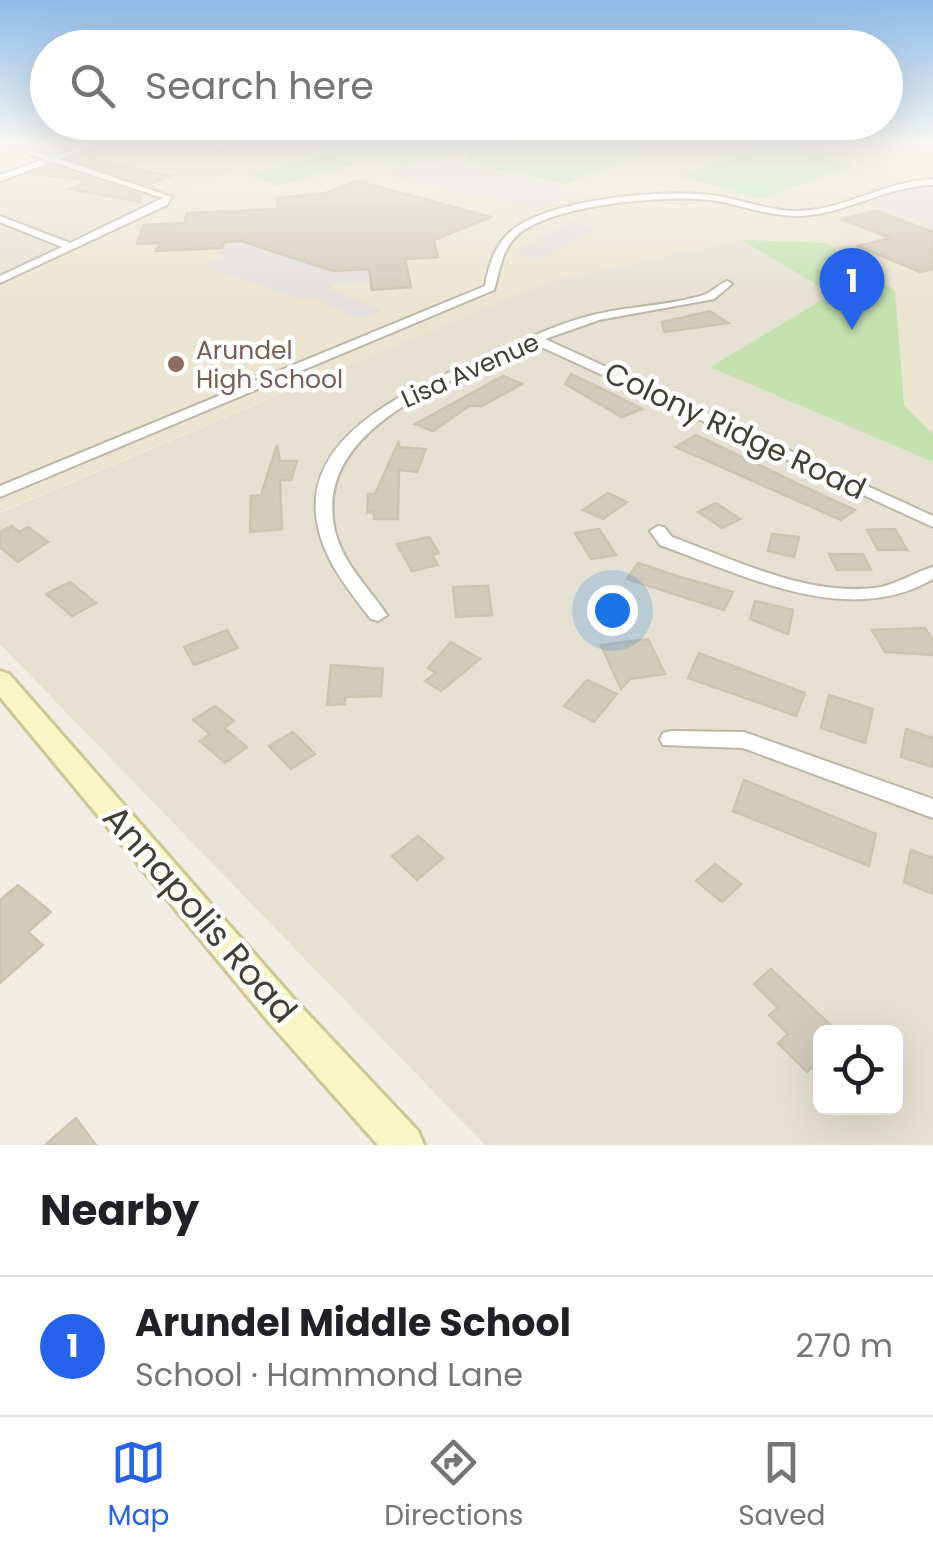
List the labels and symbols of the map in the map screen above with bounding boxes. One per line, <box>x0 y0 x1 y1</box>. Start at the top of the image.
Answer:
pin: 1 <box>820 248 884 330</box>
street label: Lisa Avenue <box>396 324 545 416</box>
place label: Arundel High School <box>196 333 343 397</box>
street label: Colony Ridge Road <box>598 351 873 510</box>
marker: Arundel High School <box>165 353 187 375</box>
your location <box>587 585 638 636</box>
street label: Annapolis Road <box>92 794 309 1033</box>

